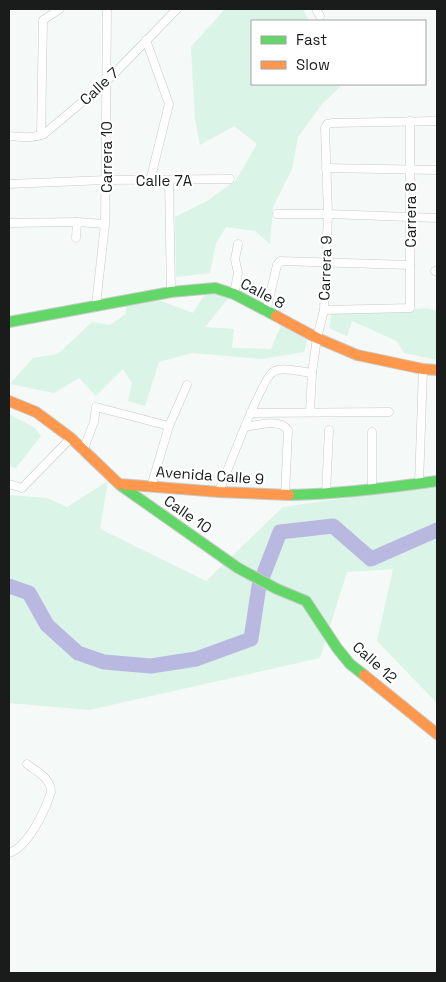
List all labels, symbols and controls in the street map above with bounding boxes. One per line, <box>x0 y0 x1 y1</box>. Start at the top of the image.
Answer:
legend <box>251 20 426 85</box>
text: Fast <box>296 30 327 49</box>
text: Slow <box>296 55 330 74</box>
street label: Calle 7 <box>75 63 123 109</box>
street label: Carrera 10 <box>97 121 116 193</box>
street label: Calle 7A <box>136 171 193 190</box>
street label: Carrera 8 <box>401 182 420 248</box>
street label: Carrera 9 <box>314 235 336 301</box>
street label: Calle 8 <box>237 273 289 313</box>
street label: Avenida Calle 9 <box>155 462 265 488</box>
street label: Calle 10 <box>160 491 216 537</box>
street label: Calle 12 <box>349 637 401 687</box>

